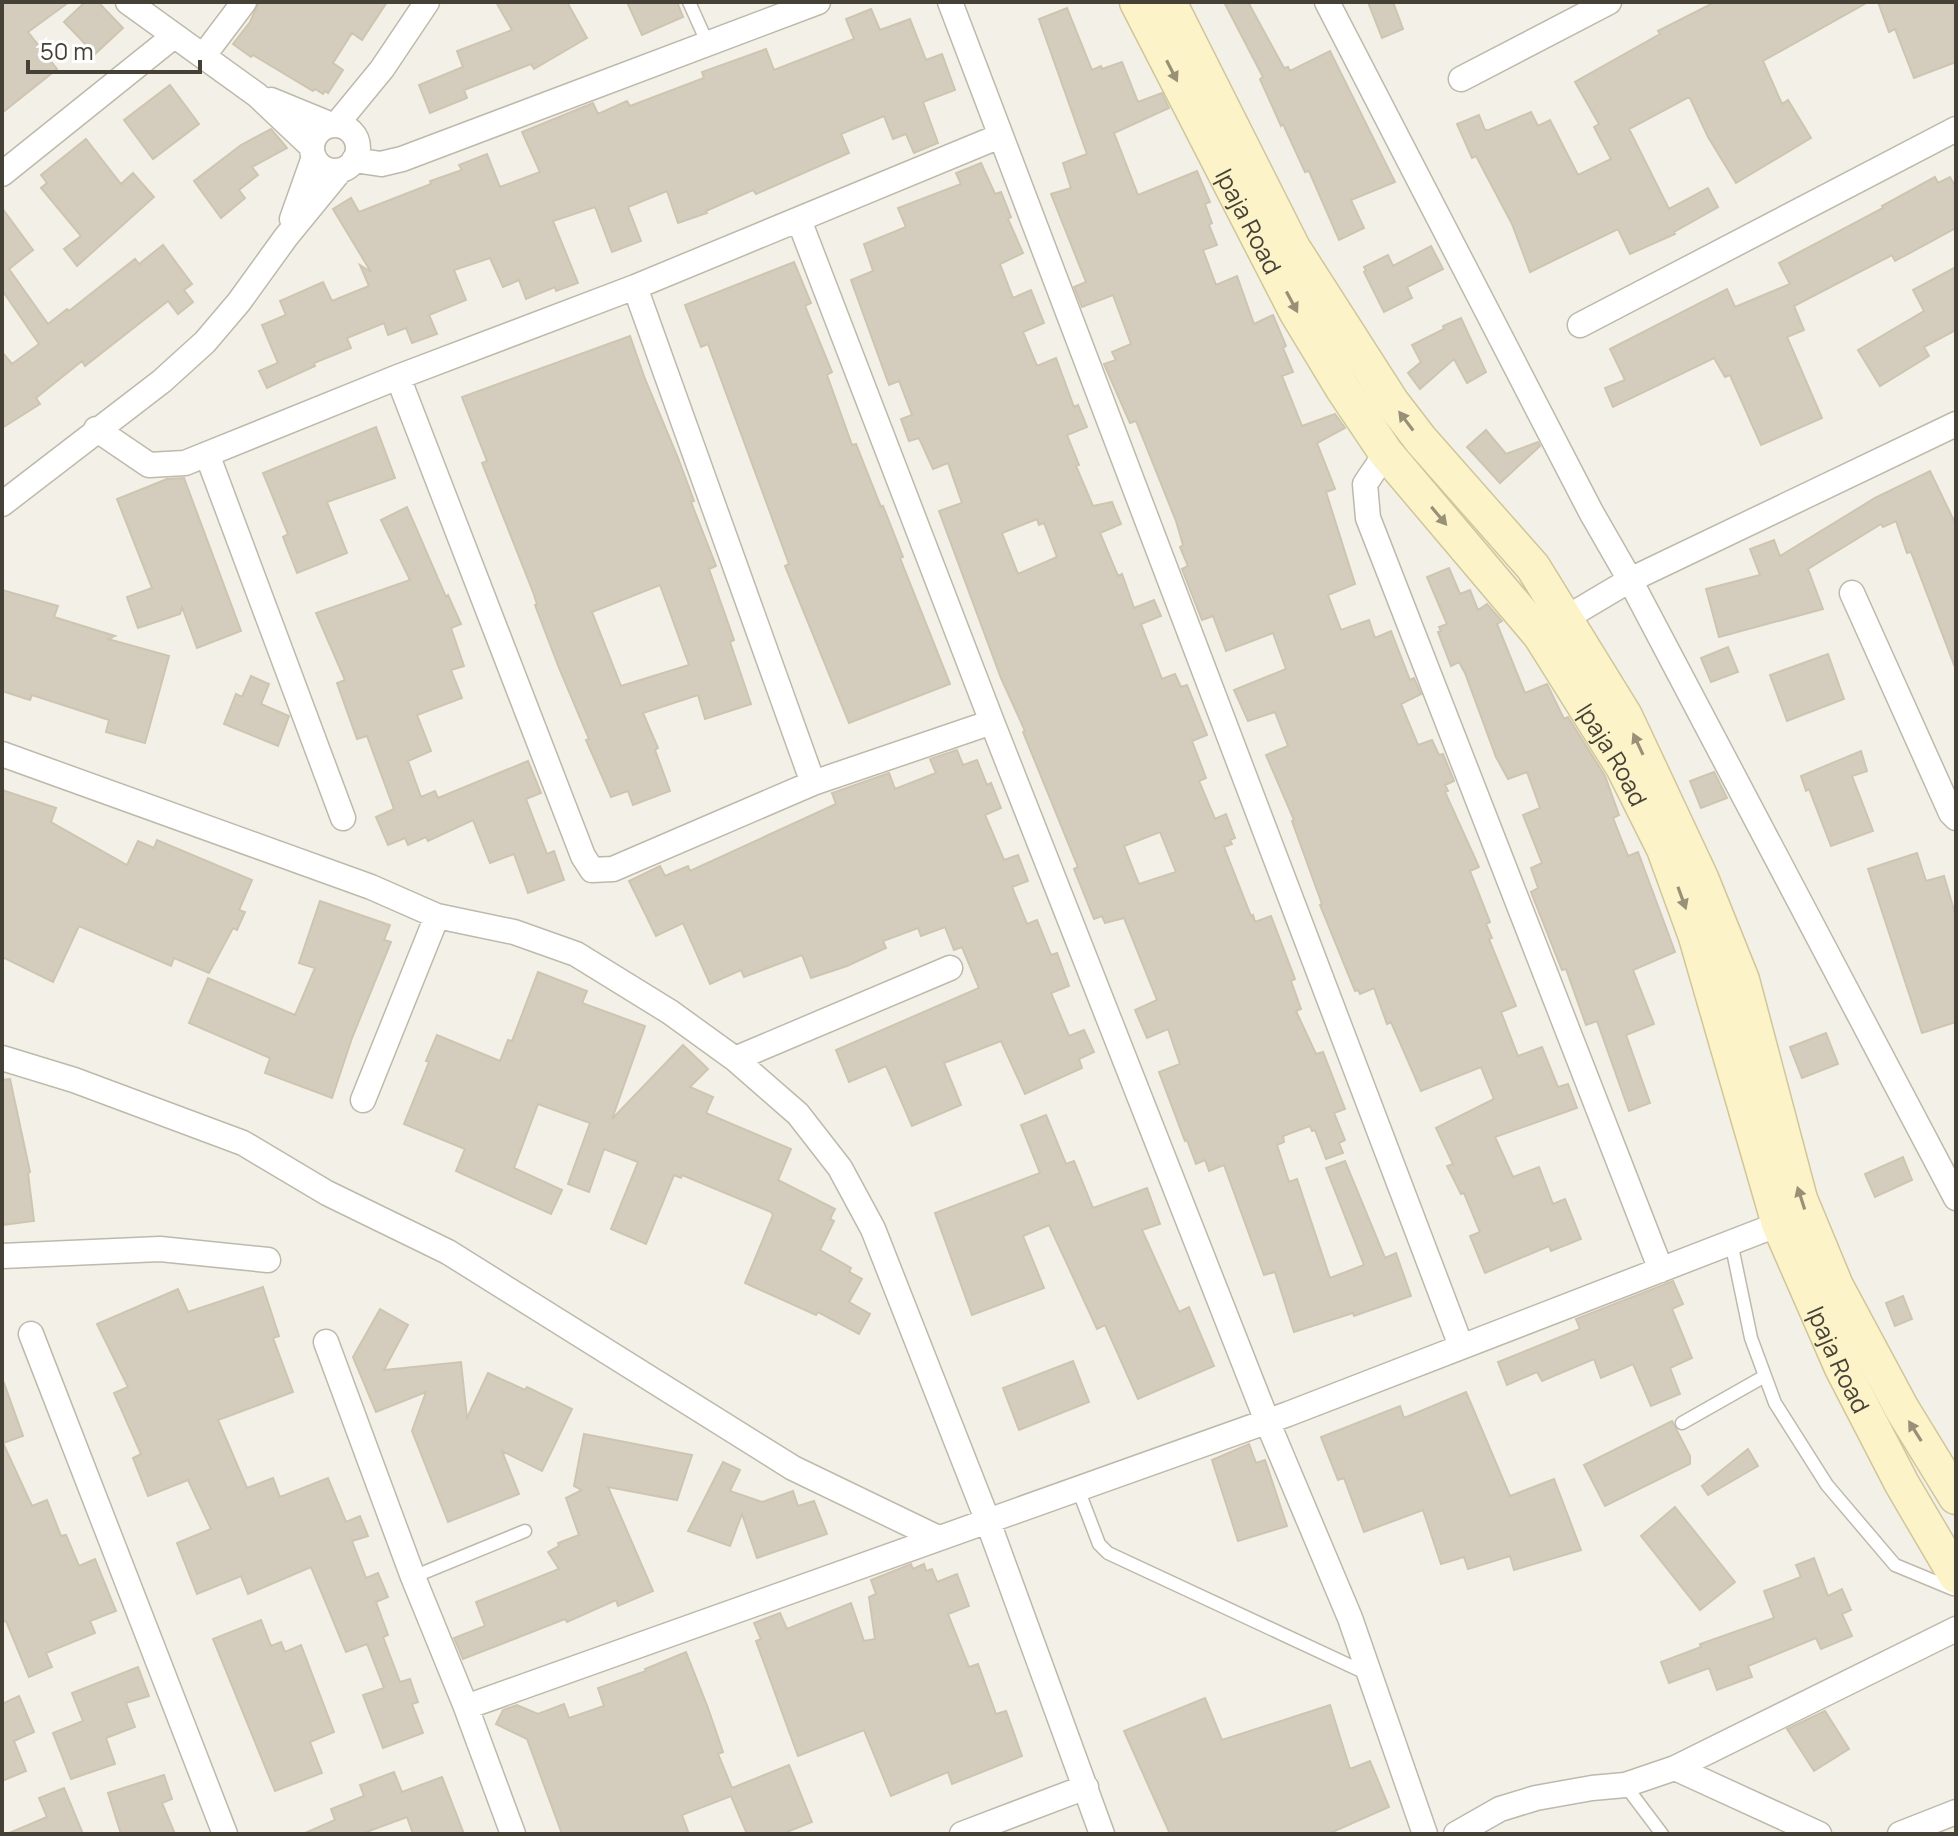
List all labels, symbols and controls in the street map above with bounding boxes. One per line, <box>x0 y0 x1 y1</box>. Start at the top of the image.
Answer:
scale bar <box>28 24 200 74</box>
text: 50 m <box>40 34 94 67</box>
one-way arrow <box>1166 60 1179 83</box>
street label: Ipaja Road <box>1209 162 1290 279</box>
one-way arrow <box>1285 291 1298 314</box>
one-way arrow <box>1398 410 1414 431</box>
one-way arrow <box>1430 505 1447 525</box>
street label: Ipaja Road <box>1570 696 1656 811</box>
one-way arrow <box>1631 732 1645 755</box>
one-way arrow <box>1676 886 1689 910</box>
one-way arrow <box>1794 1186 1807 1210</box>
street label: Ipaja Road <box>1800 1301 1879 1418</box>
one-way arrow <box>1908 1420 1922 1442</box>

